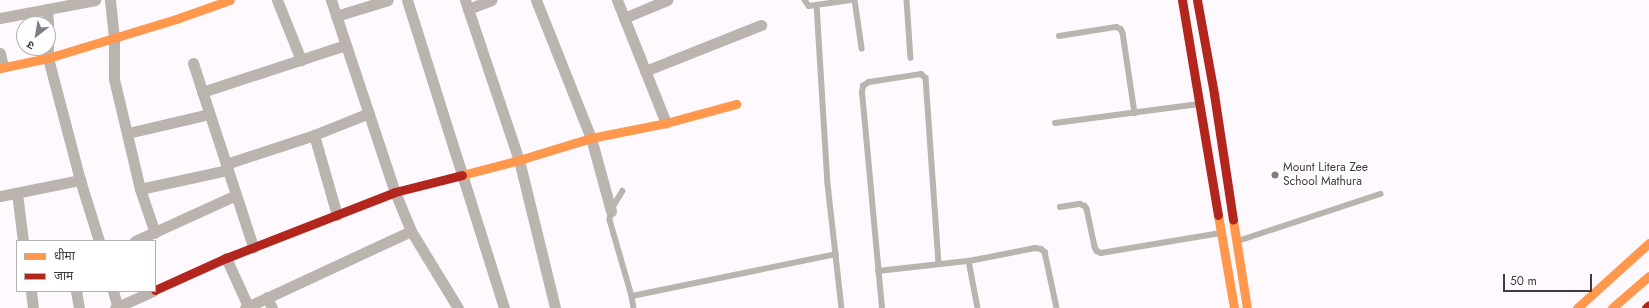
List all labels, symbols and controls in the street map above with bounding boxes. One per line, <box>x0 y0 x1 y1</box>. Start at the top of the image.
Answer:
north arrow <box>16 16 56 56</box>
text: उ <box>23 37 37 54</box>
place label: Mount Litera Zee School Mathura <box>1283 161 1368 189</box>
marker: Mount Litera Zee School Mathura <box>1270 170 1280 180</box>
legend <box>16 240 156 292</box>
text: धीमा <box>54 247 75 265</box>
scale bar <box>1505 266 1594 292</box>
text: जाम <box>54 267 73 285</box>
text: 50 m <box>1510 272 1537 290</box>

